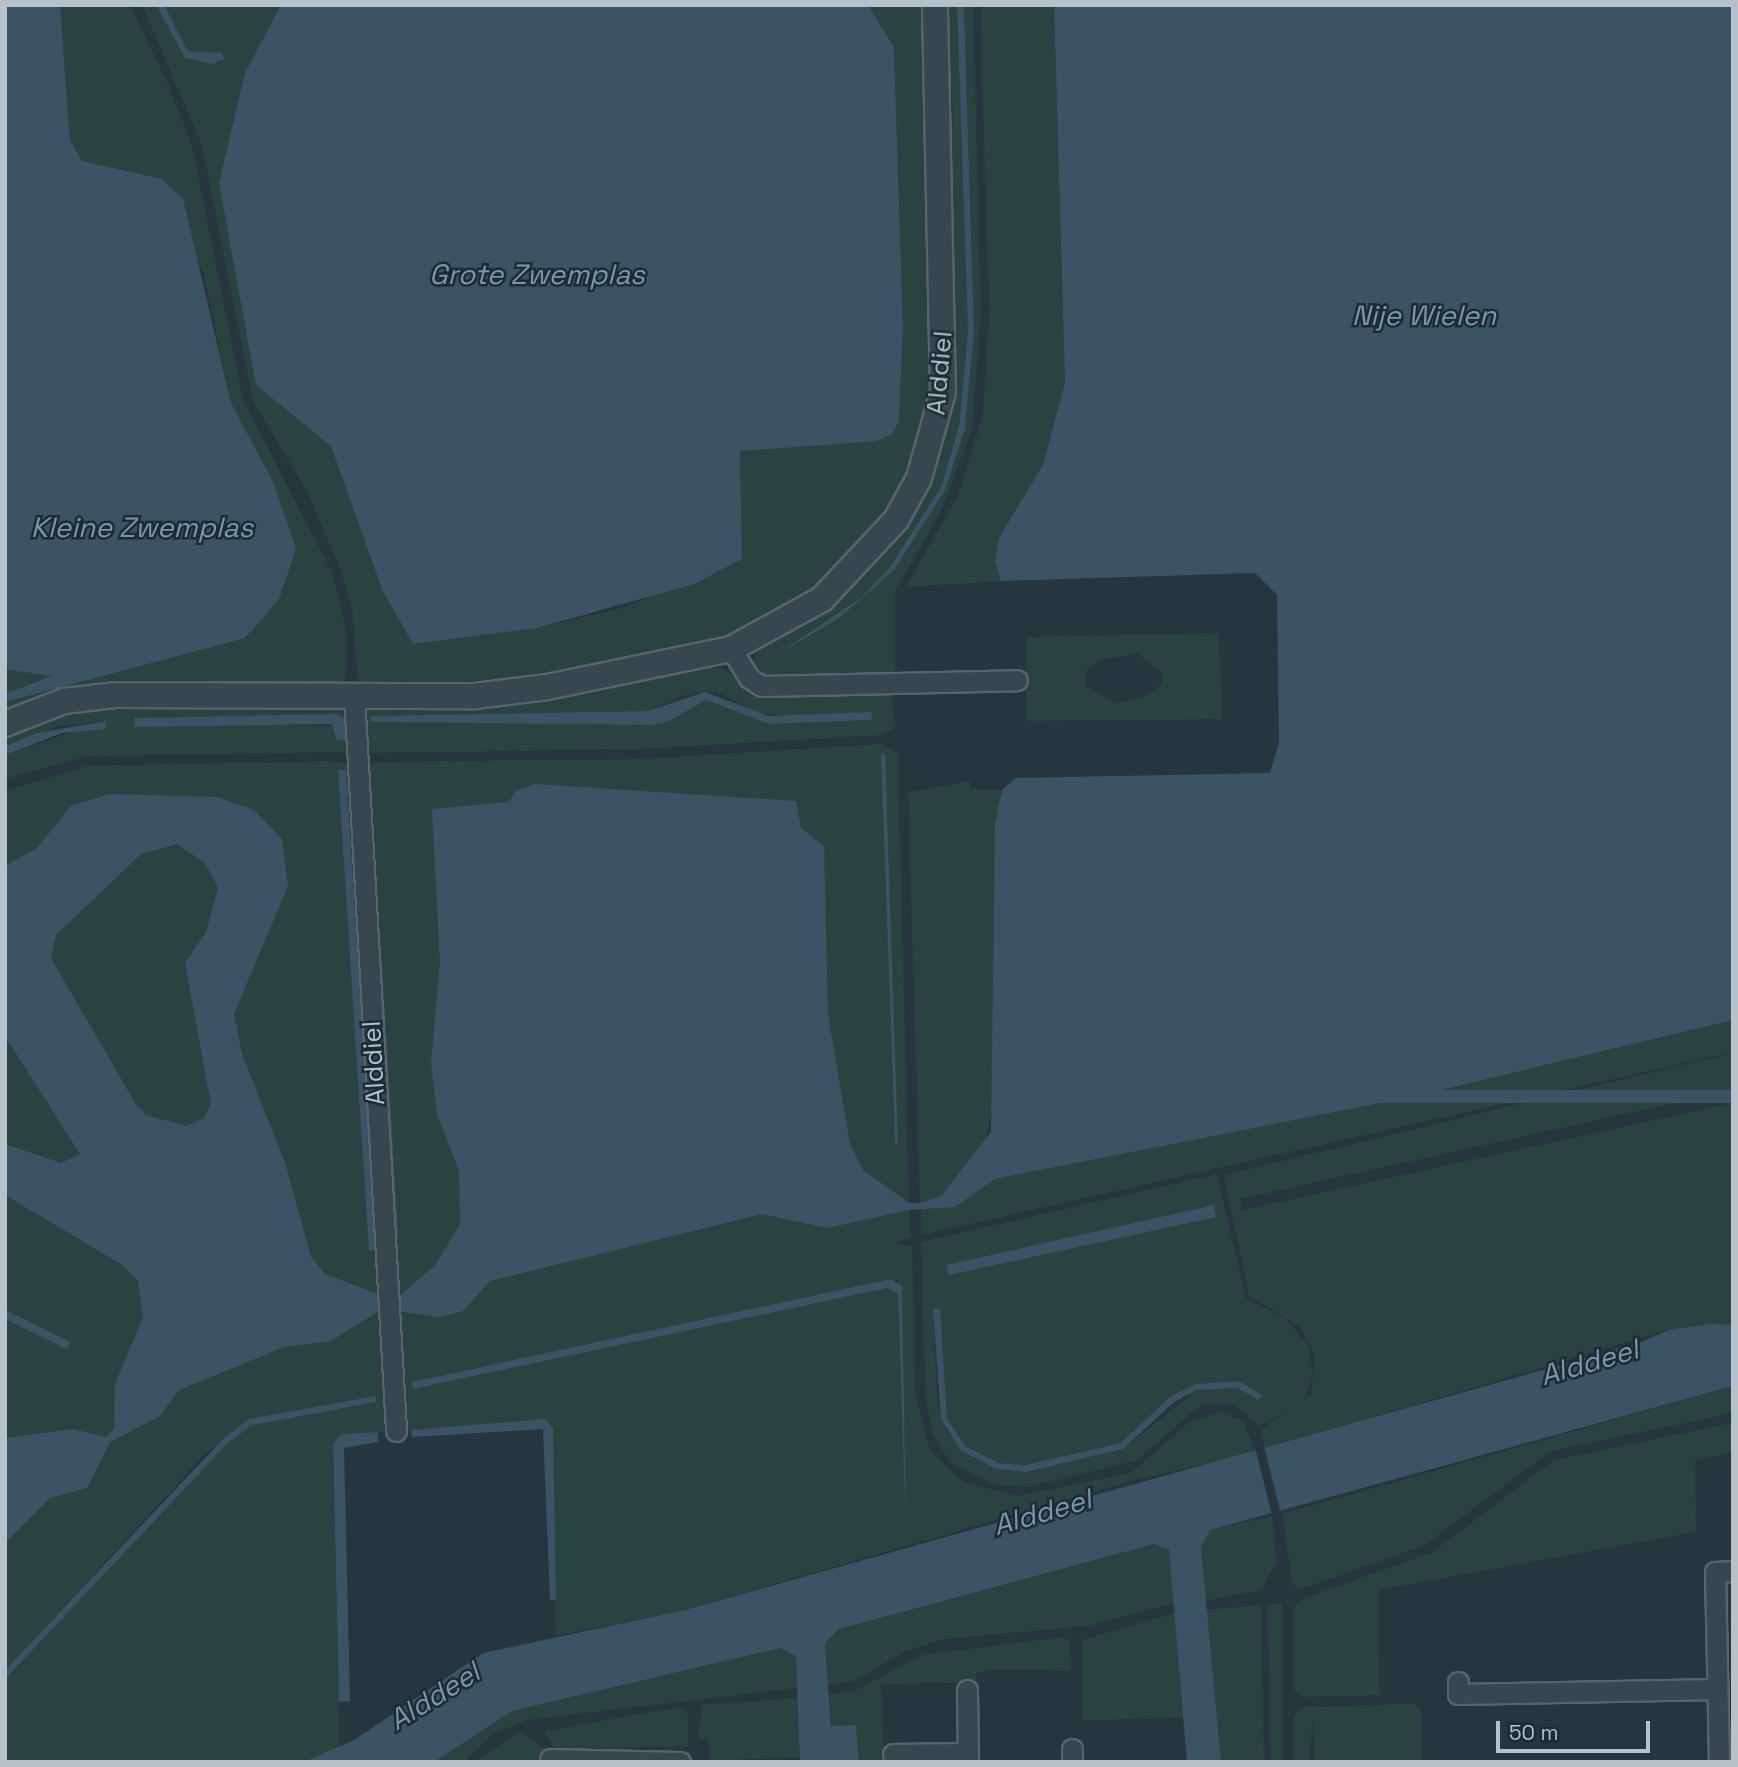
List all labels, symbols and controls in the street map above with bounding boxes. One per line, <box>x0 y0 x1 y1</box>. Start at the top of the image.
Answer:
water label: Grote Zwemplas <box>429 257 645 291</box>
water label: Nije Wielen <box>1352 298 1496 332</box>
street label: Alddiel <box>921 330 959 416</box>
water label: Kleine Zwemplas <box>31 510 253 544</box>
street label: Alddiel <box>356 1020 392 1106</box>
water label: Alddeel <box>1536 1332 1642 1392</box>
water label: Alddeel <box>989 1482 1095 1542</box>
water label: Alddeel <box>382 1655 486 1737</box>
scale bar <box>1500 1708 1654 1752</box>
text: 50 m <box>1509 1719 1559 1746</box>

